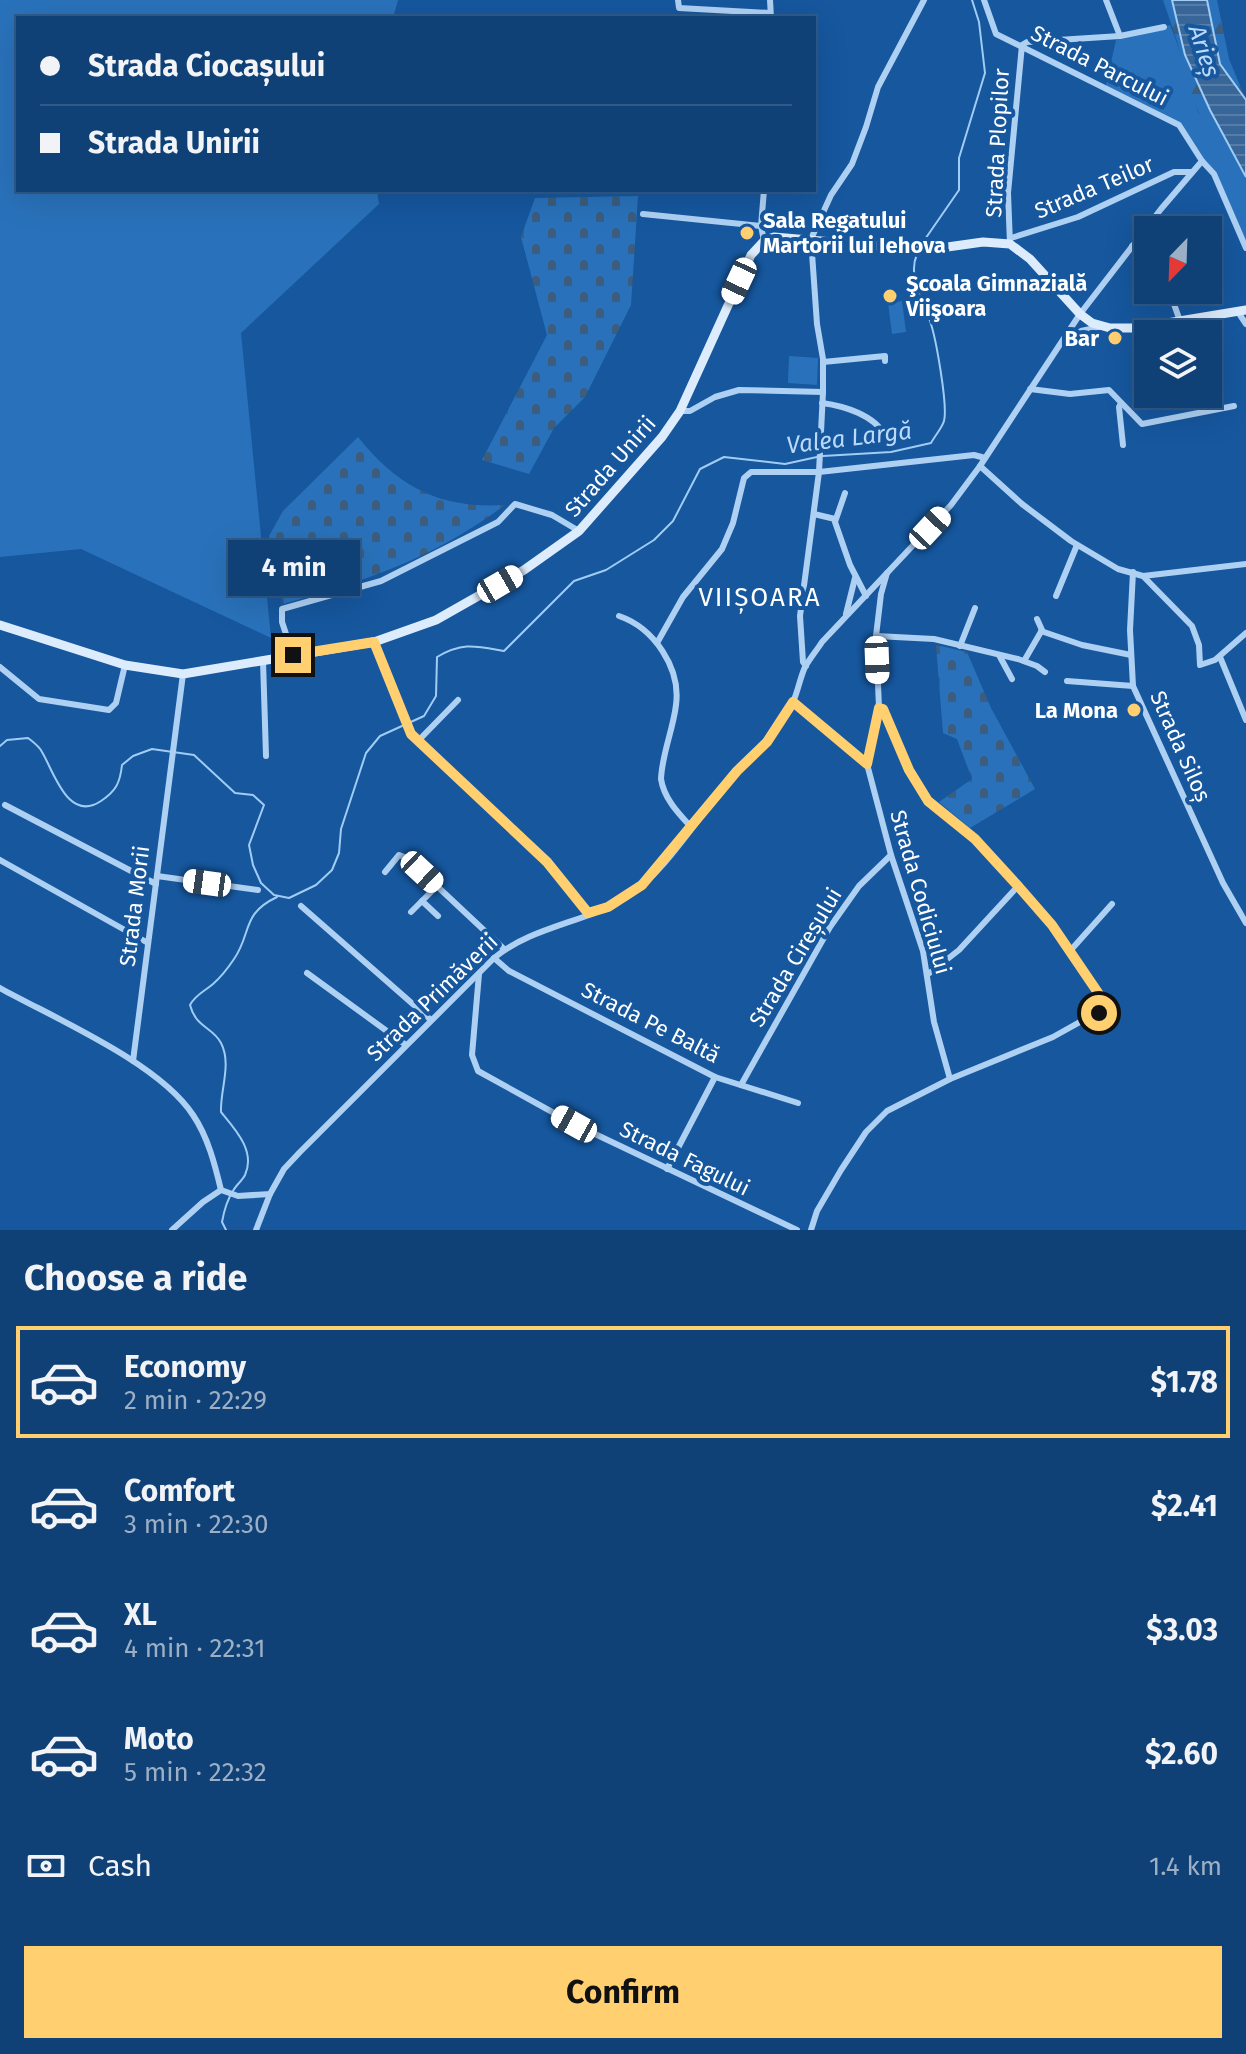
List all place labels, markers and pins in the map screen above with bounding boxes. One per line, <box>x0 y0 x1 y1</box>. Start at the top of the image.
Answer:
place label: Sala Regatului Martorii lui Iehova <box>763 207 946 259</box>
marker: Sala Regatului Martorii lui Iehova <box>738 224 756 242</box>
place label: Şcoala Gimnazială Viişoara <box>905 270 1087 322</box>
marker: Şcoala Gimnazială Viişoara <box>881 287 899 305</box>
place label: Bar <box>1065 325 1099 352</box>
marker: Bar <box>1106 329 1124 347</box>
place label: La Mona <box>1035 697 1118 724</box>
marker: La Mona <box>1125 701 1143 719</box>

